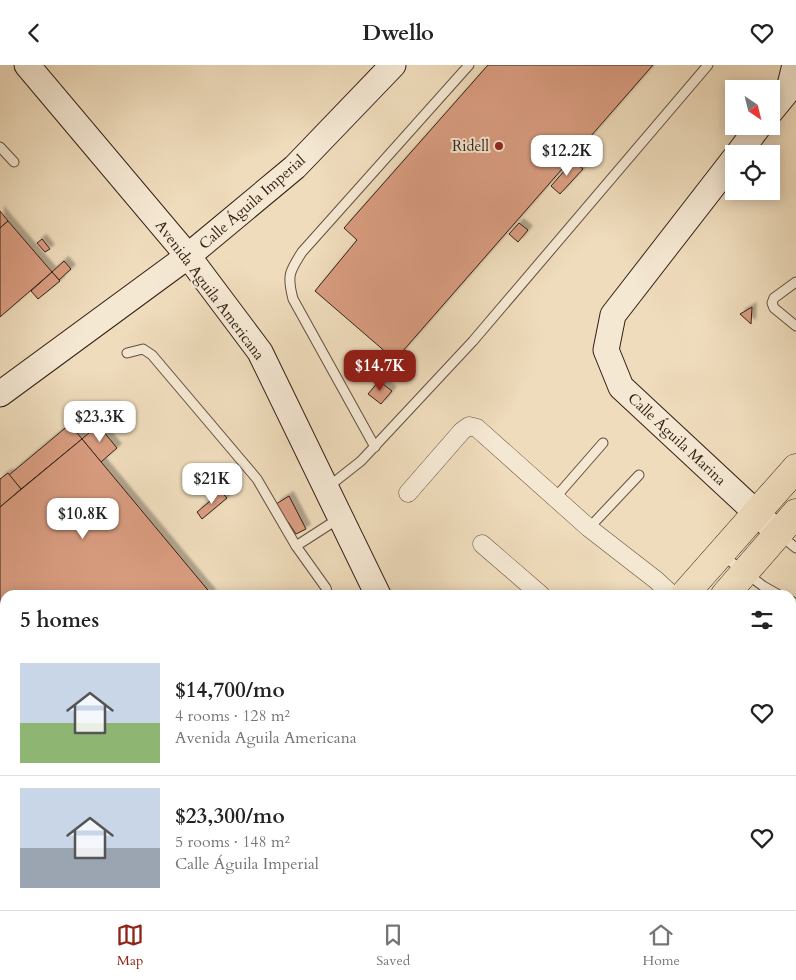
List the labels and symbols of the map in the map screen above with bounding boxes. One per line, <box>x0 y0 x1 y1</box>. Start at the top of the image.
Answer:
north arrow <box>725 80 780 135</box>
pin: $12.2K <box>526 135 608 177</box>
place label: Ridell <box>452 136 489 156</box>
marker: Ridell <box>493 140 505 152</box>
street label: Calle Águila Imperial <box>195 150 310 254</box>
street label: Avenida Aguila Americana <box>151 216 270 364</box>
pin: $14.7K <box>339 349 421 392</box>
street label: Calle Águila Marina <box>624 388 731 490</box>
pin: $23.3K <box>59 401 141 443</box>
pin: $21K <box>182 463 242 505</box>
pin: $10.8K <box>42 497 124 540</box>

